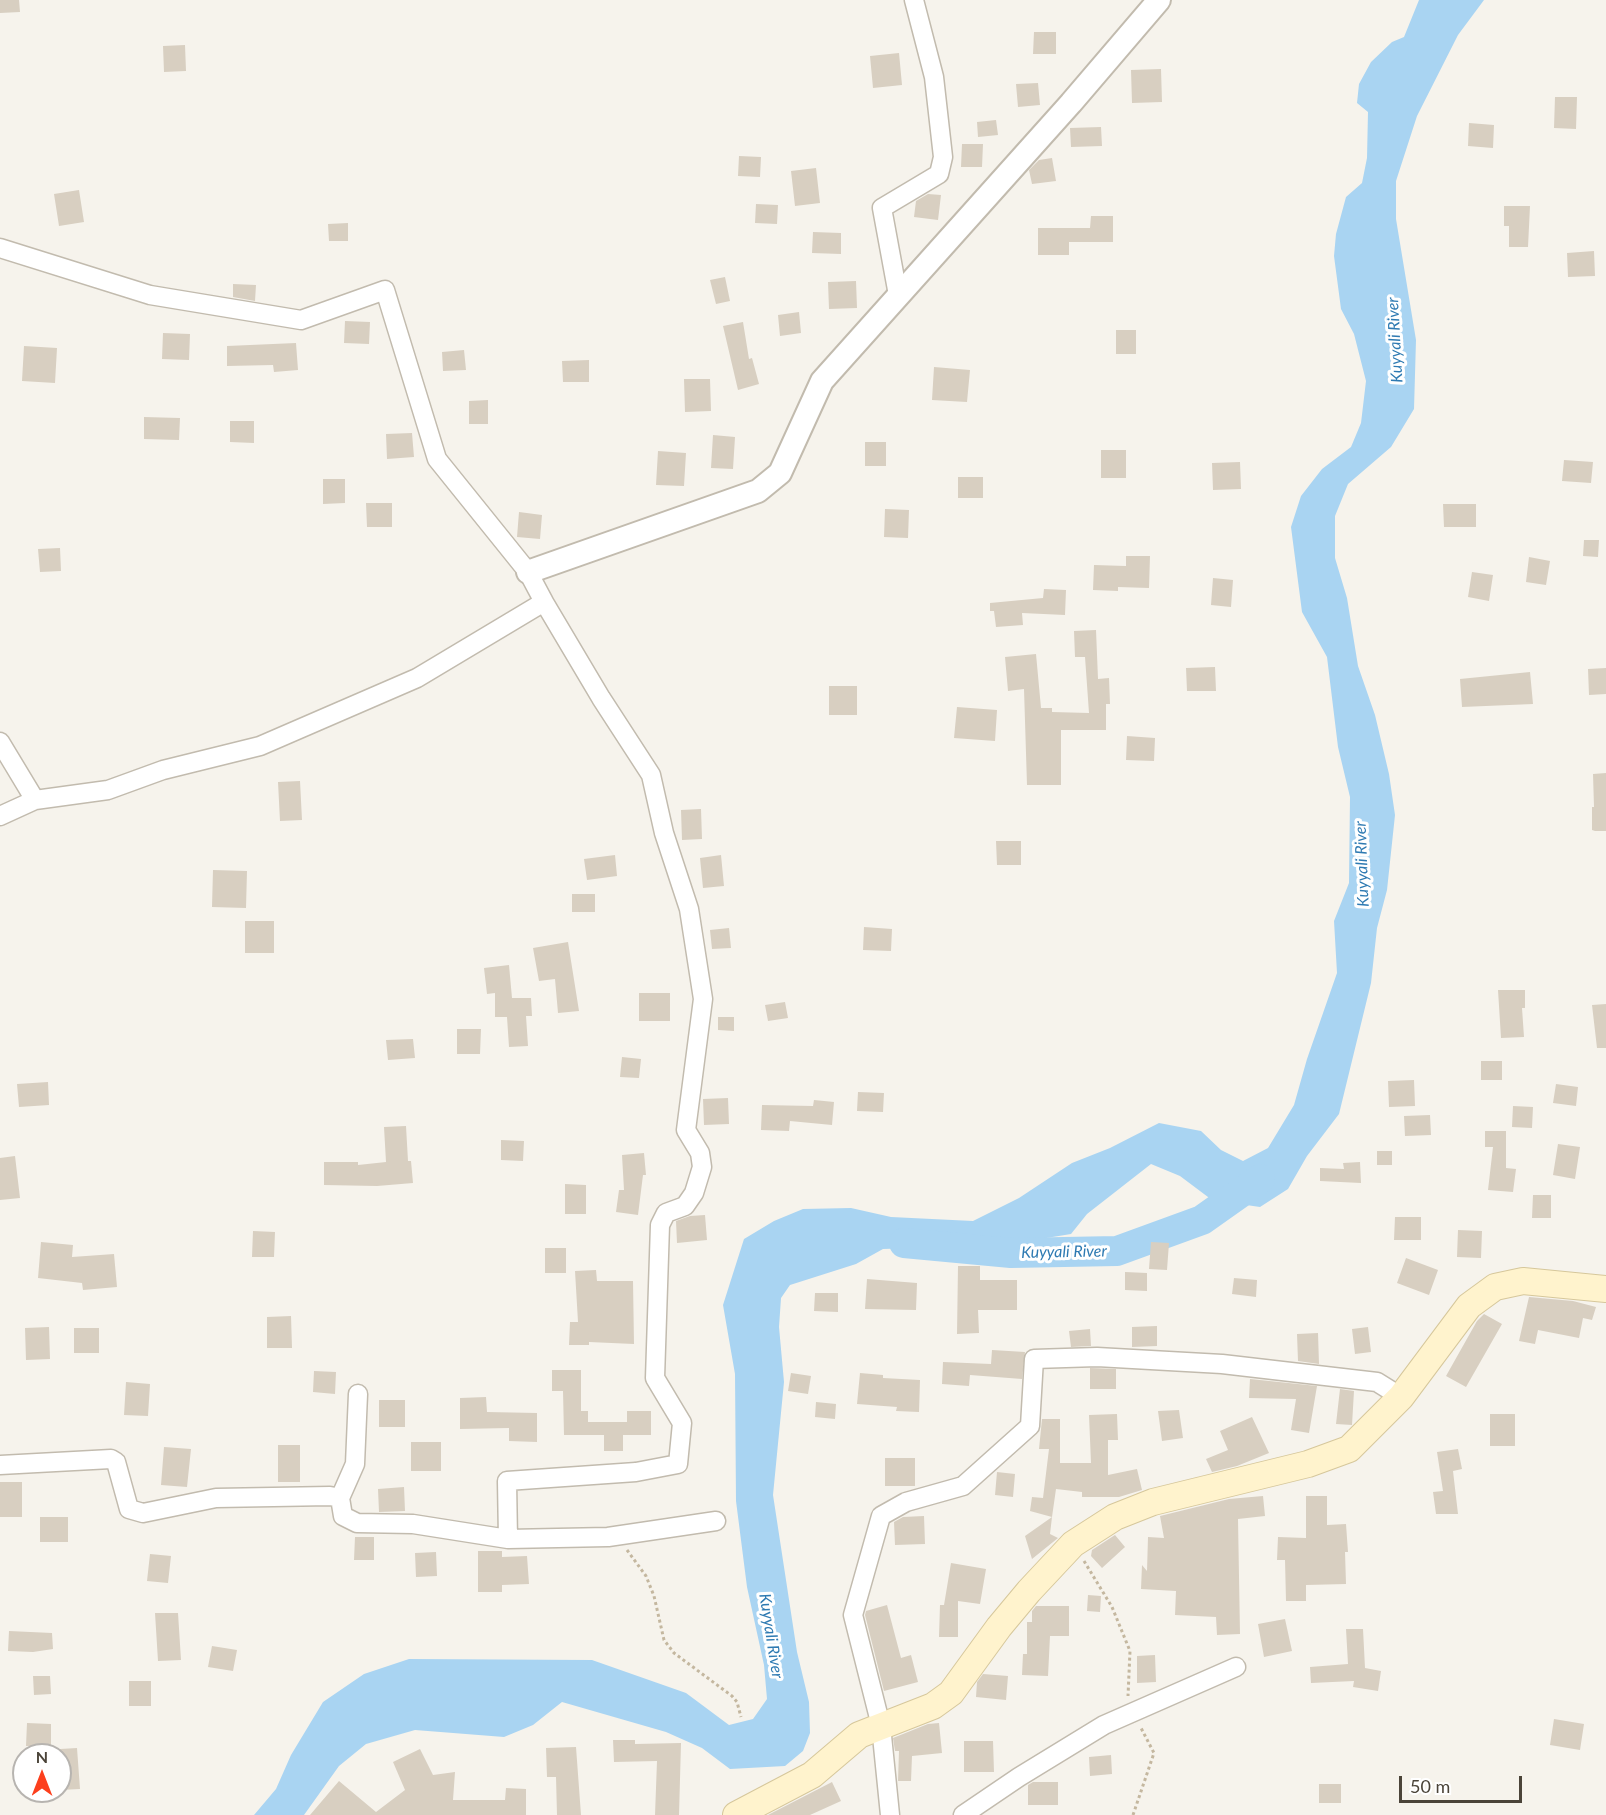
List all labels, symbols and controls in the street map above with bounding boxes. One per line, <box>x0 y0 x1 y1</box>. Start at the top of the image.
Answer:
water label: Kuyyali River <box>1383 297 1407 383</box>
water label: Kuyyali River <box>1351 821 1373 907</box>
water label: Kuyyali River <box>1021 1242 1107 1262</box>
water label: Kuyyali River <box>755 1592 787 1680</box>
north arrow <box>12 1743 72 1803</box>
text: N <box>36 1747 48 1766</box>
scale bar <box>1402 1764 1525 1802</box>
text: 50 m <box>1410 1775 1450 1797</box>

